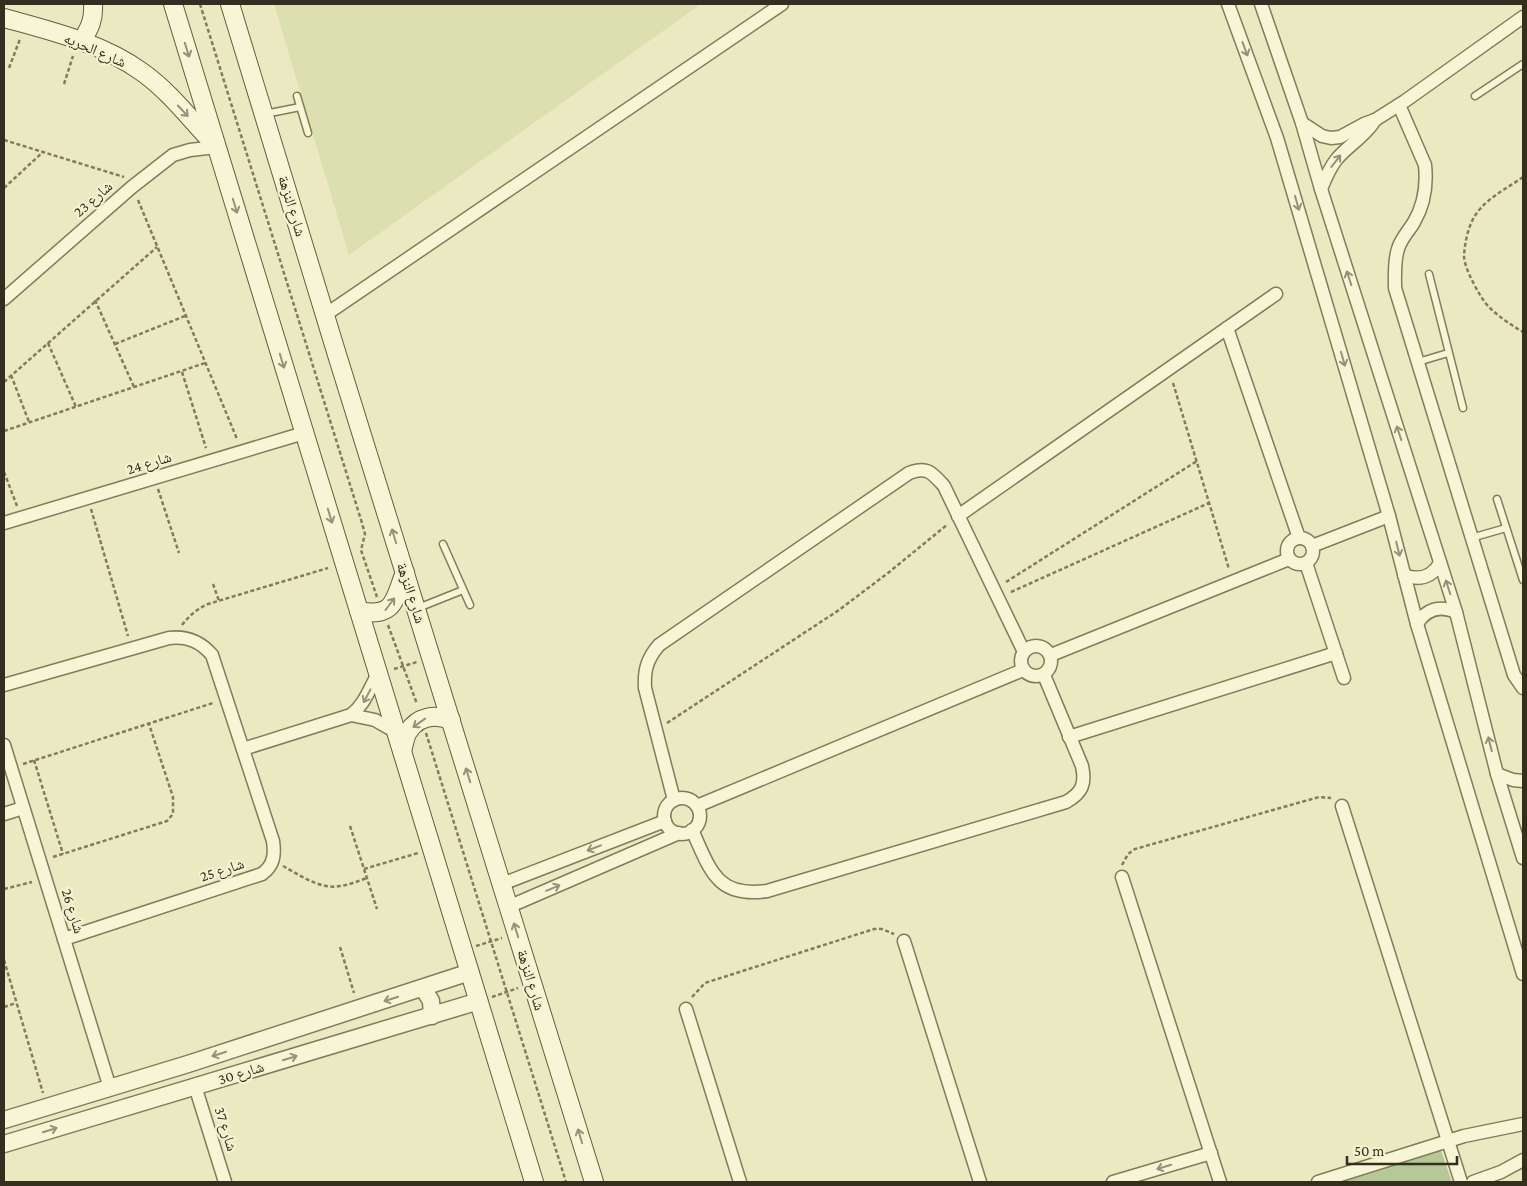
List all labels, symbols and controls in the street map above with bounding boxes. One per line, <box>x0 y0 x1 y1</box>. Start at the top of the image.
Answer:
street label: شارع الحريه <box>61 30 129 72</box>
one-way arrow <box>1241 41 1250 57</box>
one-way arrow <box>182 42 192 58</box>
one-way arrow <box>177 104 189 117</box>
one-way arrow <box>1331 154 1341 168</box>
street label: شارع النزهة <box>273 174 309 239</box>
street label: شارع 23 <box>71 178 117 222</box>
one-way arrow <box>1292 195 1302 211</box>
one-way arrow <box>230 197 240 213</box>
one-way arrow <box>1344 270 1354 286</box>
one-way arrow <box>1338 351 1348 367</box>
one-way arrow <box>278 353 288 369</box>
one-way arrow <box>1393 425 1403 441</box>
street label: شارع 24 <box>125 449 174 479</box>
one-way arrow <box>325 508 335 524</box>
one-way arrow <box>388 529 398 545</box>
one-way arrow <box>1393 540 1403 556</box>
street label: شارع النزهة <box>392 561 428 626</box>
one-way arrow <box>1443 580 1453 596</box>
one-way arrow <box>385 597 395 611</box>
one-way arrow <box>362 688 371 703</box>
one-way arrow <box>412 718 426 728</box>
one-way arrow <box>1485 737 1494 753</box>
one-way arrow <box>462 768 472 784</box>
one-way arrow <box>587 844 602 854</box>
street label: شارع 25 <box>198 855 247 887</box>
one-way arrow <box>545 882 560 892</box>
street label: شارع 26 <box>57 887 87 936</box>
one-way arrow <box>510 923 520 939</box>
street label: شارع النزهة <box>512 948 548 1013</box>
one-way arrow <box>383 995 399 1004</box>
one-way arrow <box>212 1050 228 1060</box>
one-way arrow <box>282 1053 298 1063</box>
street label: شارع 30 <box>216 1058 266 1089</box>
street label: شارع 37 <box>210 1105 240 1154</box>
one-way arrow <box>42 1125 58 1135</box>
one-way arrow <box>574 1128 584 1144</box>
scale bar <box>1347 1134 1457 1166</box>
text: 50 m <box>1354 1143 1384 1159</box>
one-way arrow <box>1156 1162 1172 1172</box>

